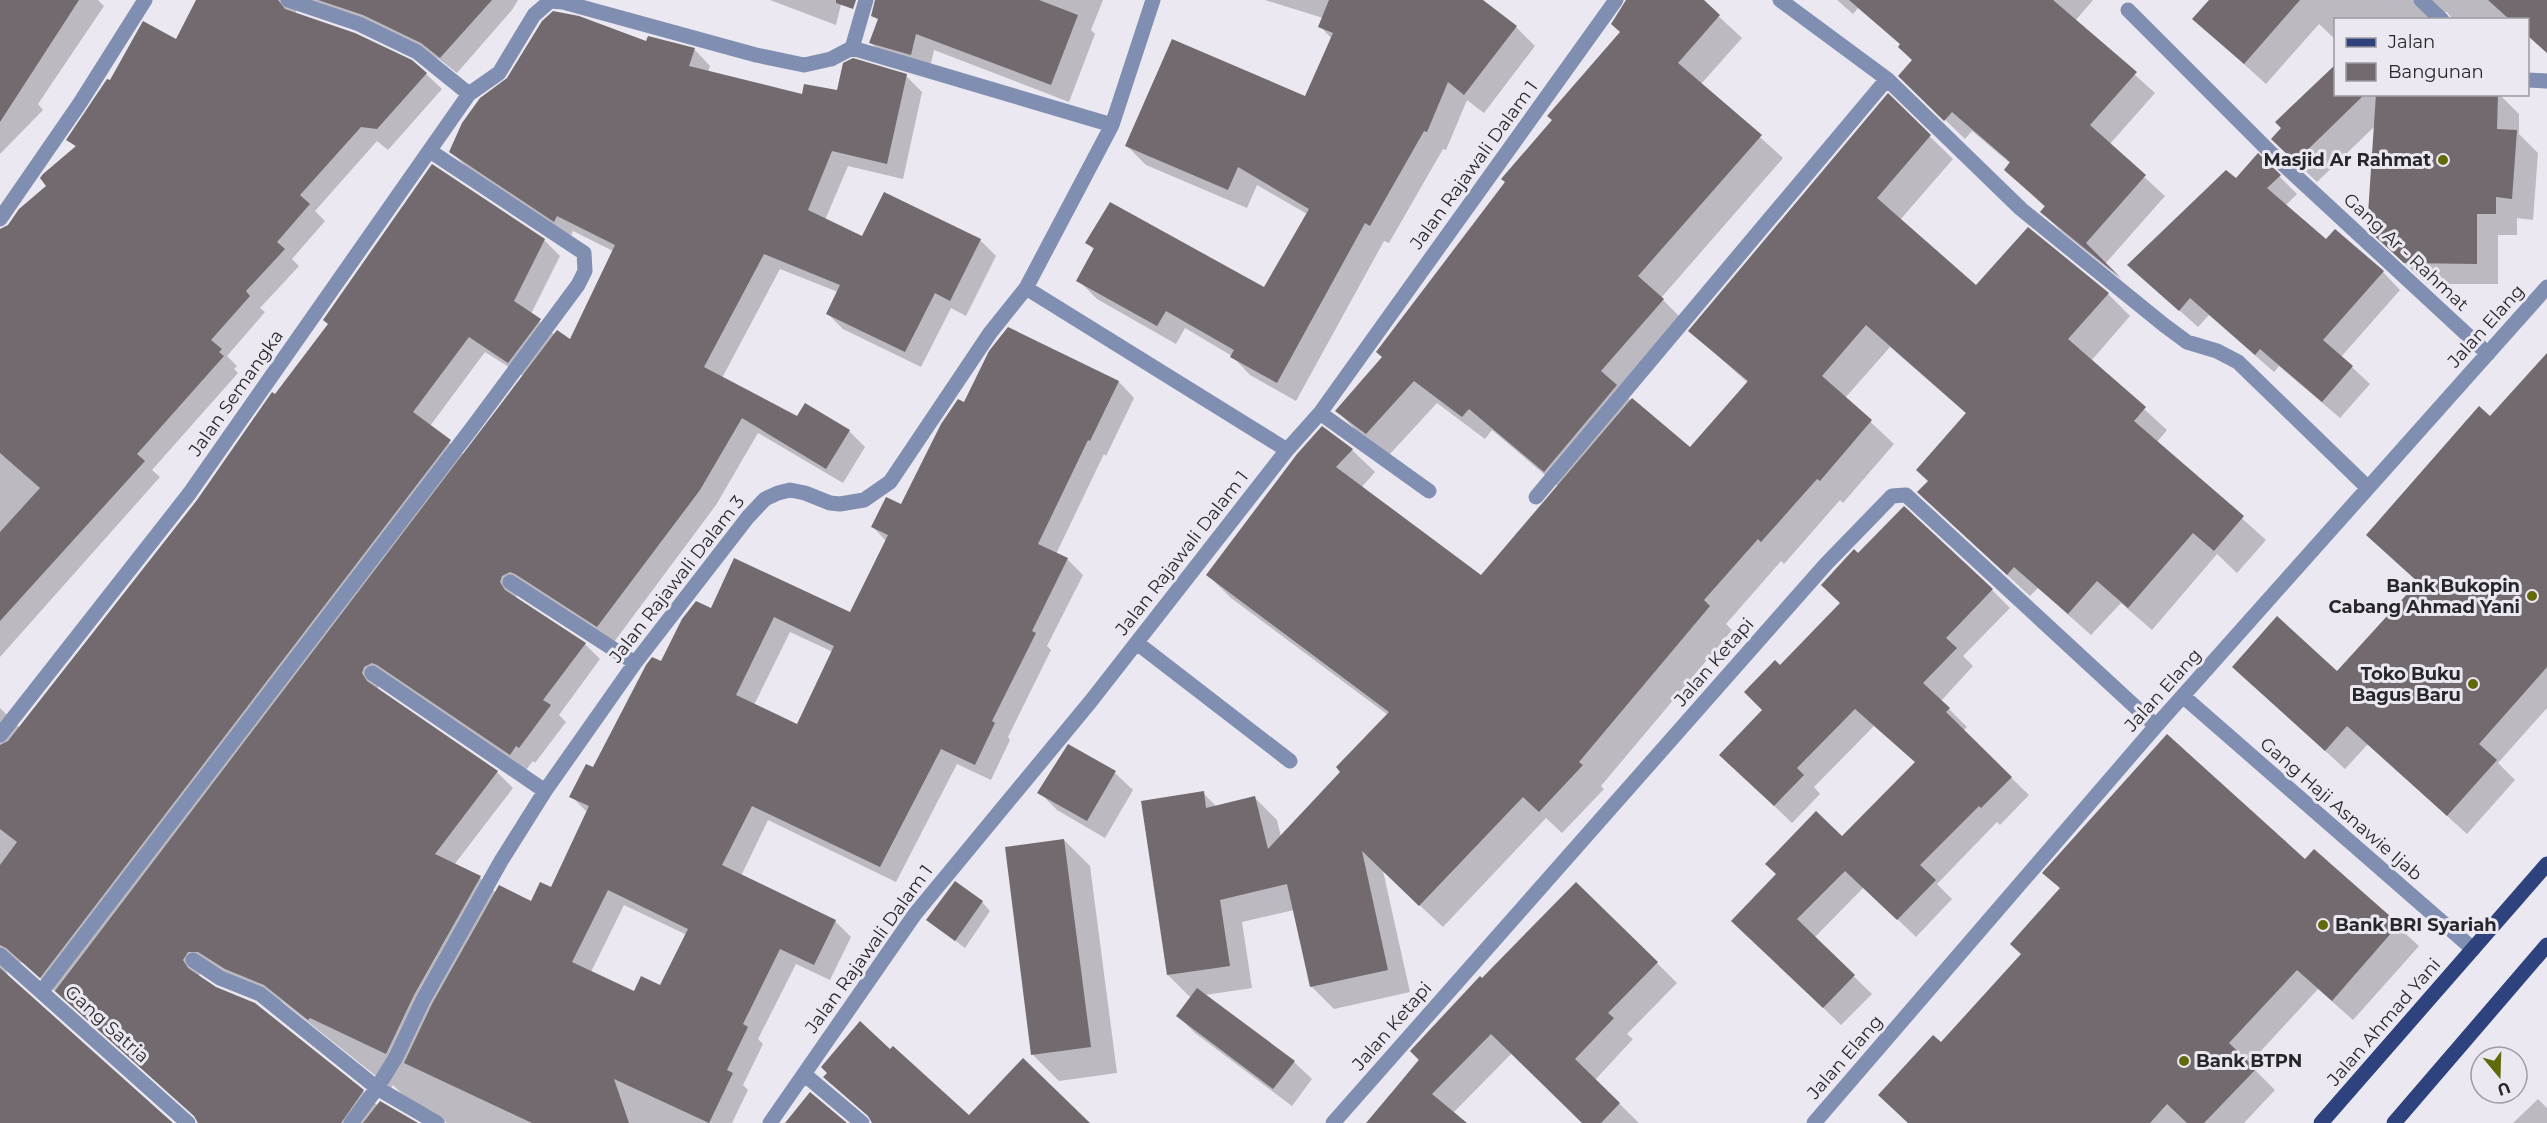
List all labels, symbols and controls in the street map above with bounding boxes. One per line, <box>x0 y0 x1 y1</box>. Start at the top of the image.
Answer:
legend <box>2334 18 2529 96</box>
text: Jalan <box>2387 31 2435 53</box>
text: Bangunan <box>2388 61 2484 83</box>
street label: Jalan Rajawali Dalam 1 <box>1405 77 1542 254</box>
place label: Masjid Ar Rahmat <box>2264 149 2431 171</box>
marker: Masjid Ar Rahmat <box>2436 153 2450 167</box>
street label: Gang Ar - Rahmat <box>2339 188 2473 316</box>
street label: Jalan Elang <box>2442 280 2529 373</box>
street label: Jalan Semangka <box>184 326 288 461</box>
street label: Jalan Rajawali Dalam 1 <box>1110 466 1253 640</box>
street label: Jalan Rajawali Dalam 3 <box>604 491 749 668</box>
place label: Bank Bukopin Cabang Ahmad Yani <box>2329 575 2520 618</box>
marker: Bank Bukopin Cabang Ahmad Yani <box>2525 589 2539 603</box>
street label: Jalan Ketapi <box>1669 613 1758 711</box>
street label: Jalan Elang <box>2119 644 2206 737</box>
place label: Toko Buku Bagus Baru <box>2351 663 2461 706</box>
marker: Toko Buku Bagus Baru <box>2466 677 2480 691</box>
street label: Gang Haji Asnawie Ijab <box>2255 733 2427 885</box>
street label: Jalan Rajawali Dalam 1 <box>800 861 937 1038</box>
place label: Bank BRI Syariah <box>2335 914 2497 936</box>
marker: Bank BRI Syariah <box>2316 918 2330 932</box>
street label: Jalan Ahmad Yani <box>2322 954 2445 1091</box>
street label: Jalan Ketapi <box>1347 977 1436 1075</box>
street label: Gang Satria <box>61 981 153 1067</box>
street label: Jalan Elang <box>1802 1011 1887 1104</box>
north arrow <box>2469 1045 2529 1105</box>
place label: Bank BTPN <box>2196 1050 2302 1072</box>
marker: Bank BTPN <box>2177 1054 2191 1068</box>
text: U <box>2495 1078 2513 1100</box>

